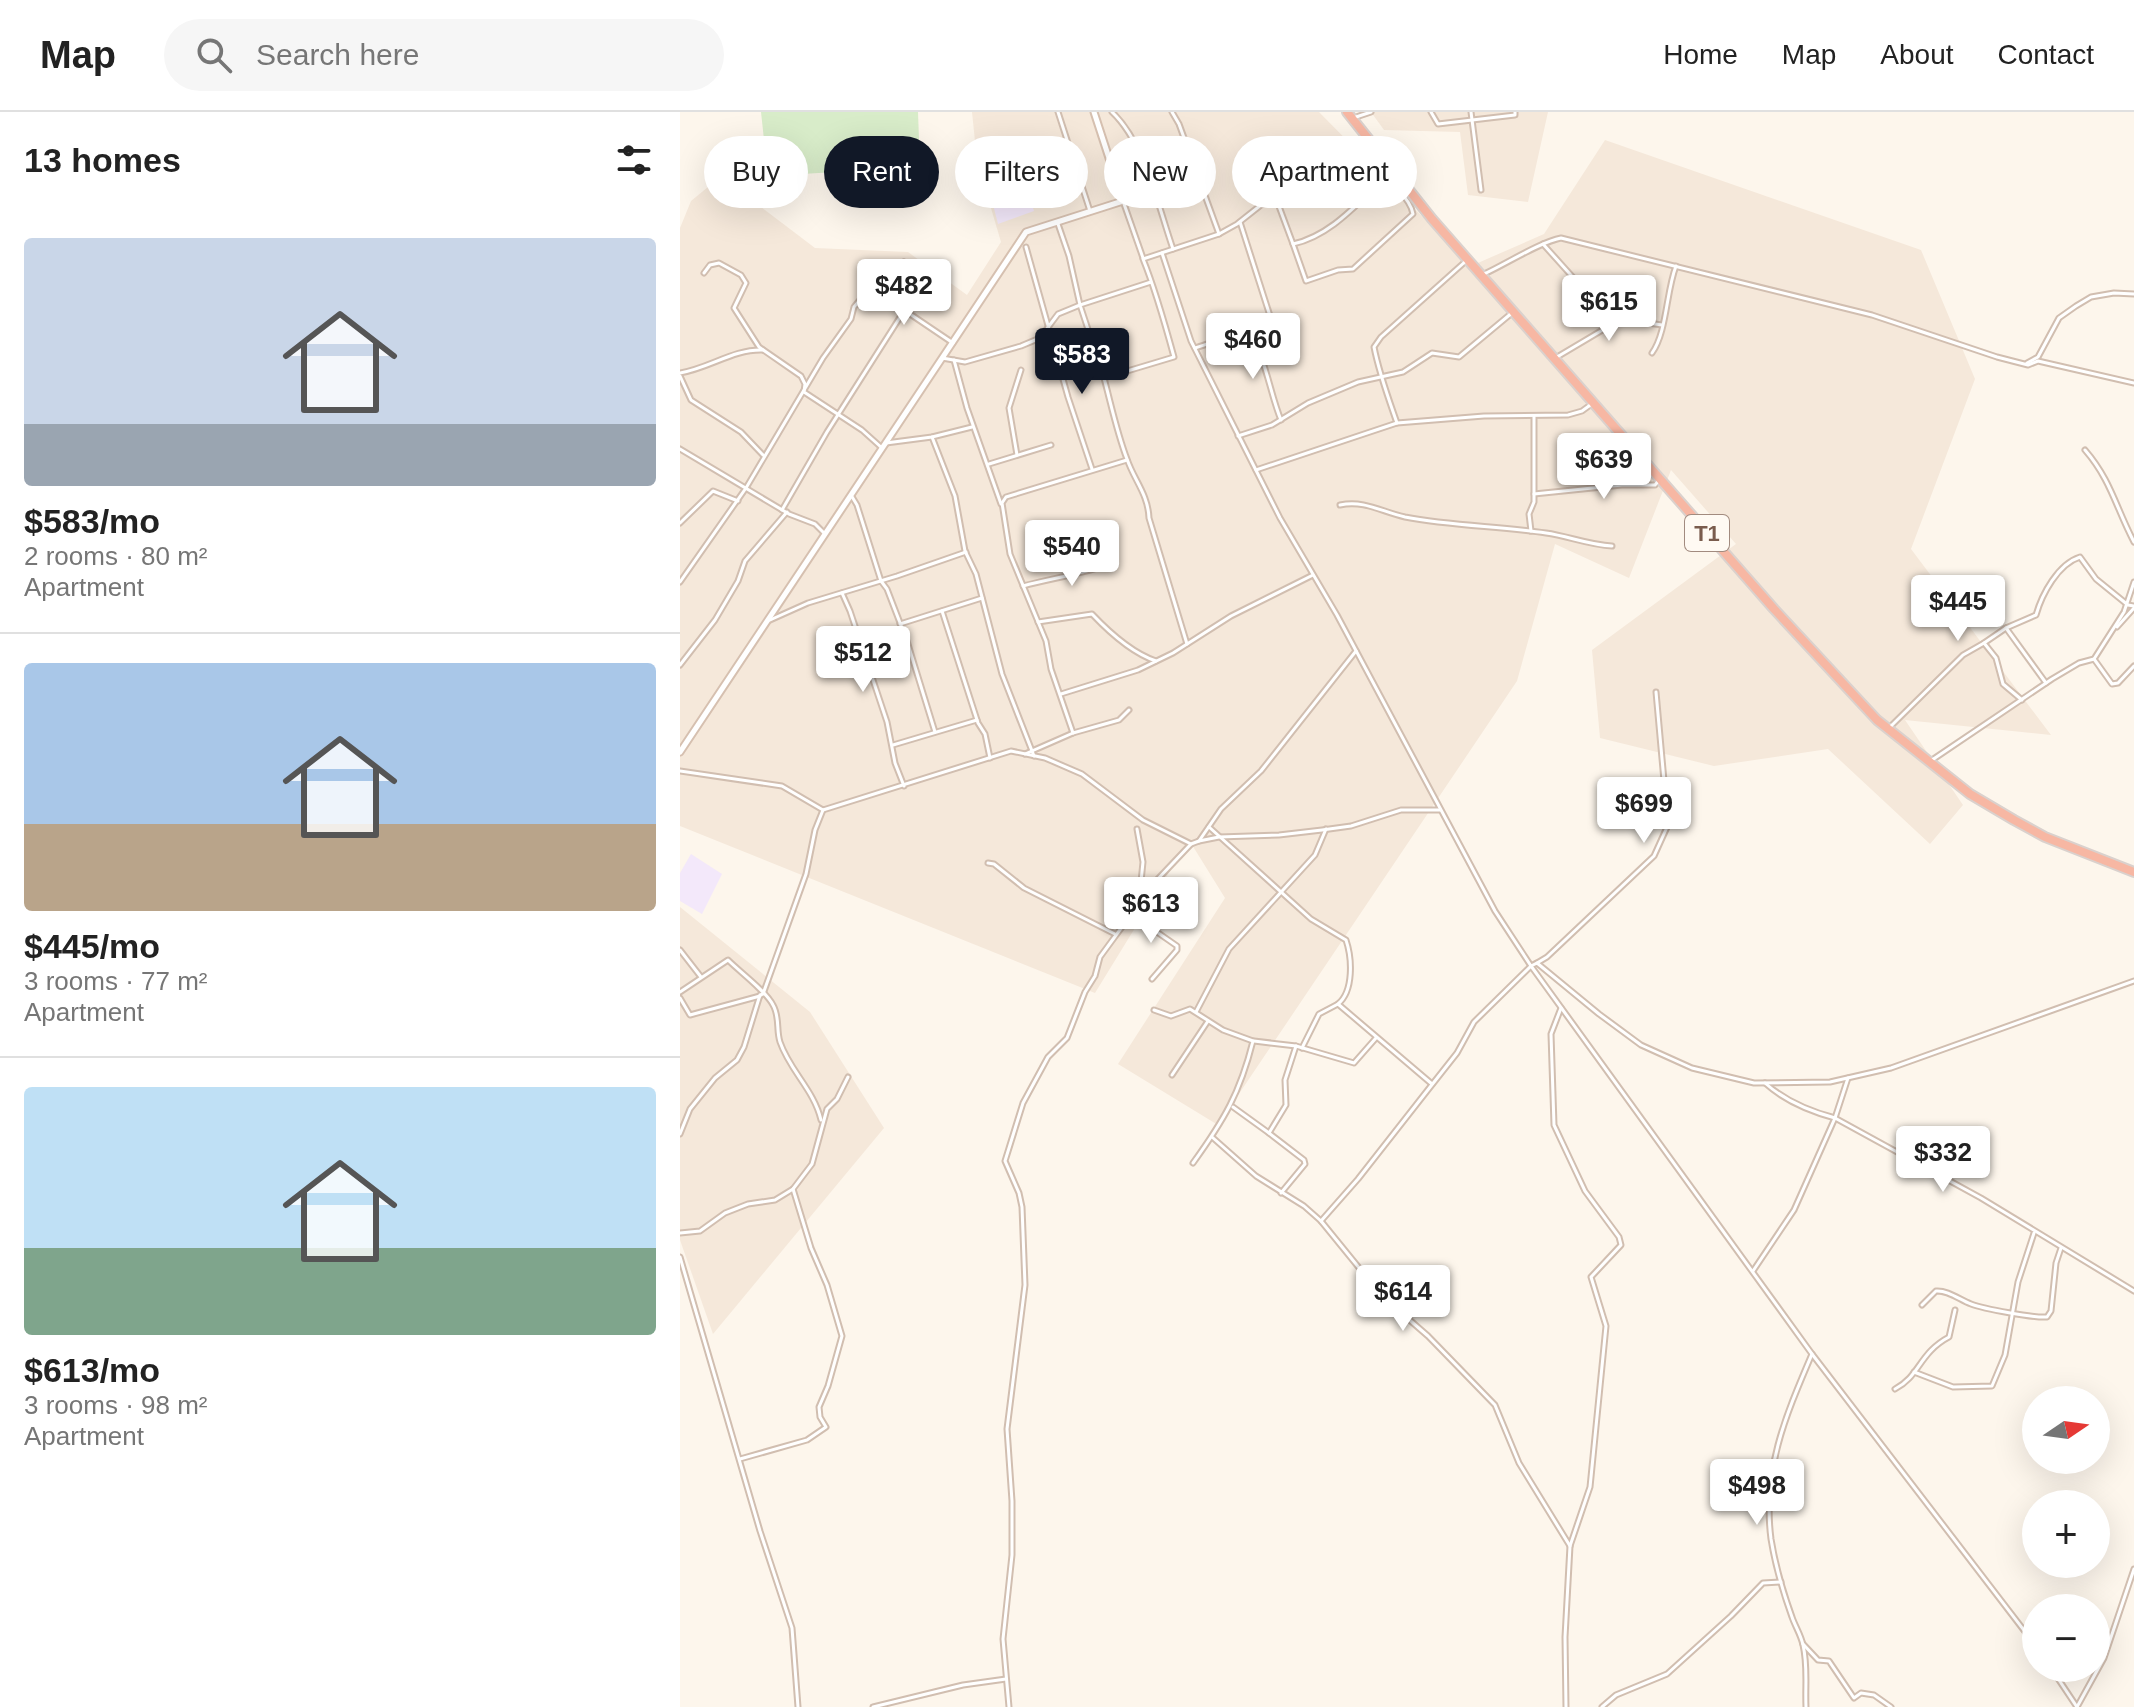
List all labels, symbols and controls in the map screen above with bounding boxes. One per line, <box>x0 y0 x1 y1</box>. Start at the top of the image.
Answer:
search box <box>164 19 724 91</box>
icon: search <box>192 33 236 77</box>
text: Map <box>40 34 116 76</box>
text: Search here <box>256 38 419 71</box>
text: Home <box>1663 39 1738 70</box>
text: Map <box>1782 39 1836 70</box>
text: About <box>1880 39 1954 70</box>
text: Contact <box>1998 39 2094 70</box>
chip: Buy <box>704 136 808 208</box>
chip: Rent <box>824 136 939 208</box>
chip: Filters <box>955 136 1088 208</box>
chip: New <box>1104 136 1216 208</box>
chip: Apartment <box>1232 136 1417 208</box>
icon: filters <box>612 138 656 182</box>
text: 13 homes <box>24 141 181 179</box>
pin: $482 <box>857 259 951 327</box>
text: $482 <box>875 270 933 300</box>
pin: $615 <box>1562 275 1656 343</box>
text: $615 <box>1580 286 1638 316</box>
icon: home <box>268 290 412 434</box>
pin: $460 <box>1206 313 1300 381</box>
text: $460 <box>1224 324 1282 354</box>
pin: $583 <box>1035 328 1129 396</box>
text: $583 <box>1053 339 1111 369</box>
pin: $639 <box>1557 433 1651 501</box>
text: $639 <box>1575 444 1633 474</box>
text: $583/mo <box>24 502 160 540</box>
road number: T1 <box>1685 515 1729 551</box>
pin: $540 <box>1025 520 1119 588</box>
text: $540 <box>1043 531 1101 561</box>
text: 2 rooms · 80 m² <box>24 541 208 571</box>
text: Apartment <box>24 572 144 602</box>
pin: $445 <box>1911 575 2005 643</box>
text: $445 <box>1929 586 1987 616</box>
pin: $512 <box>816 626 910 694</box>
text: $512 <box>834 637 892 667</box>
icon: home <box>268 715 412 859</box>
pin: $699 <box>1597 777 1691 845</box>
text: $699 <box>1615 788 1673 818</box>
pin: $613 <box>1104 877 1198 945</box>
text: $613 <box>1122 888 1180 918</box>
text: $445/mo <box>24 927 160 965</box>
text: 3 rooms · 77 m² <box>24 966 208 996</box>
text: Apartment <box>24 997 144 1027</box>
pin: $332 <box>1896 1126 1990 1194</box>
text: $332 <box>1914 1137 1972 1167</box>
icon: home <box>268 1139 412 1283</box>
pin: $614 <box>1356 1265 1450 1333</box>
text: $614 <box>1374 1276 1432 1306</box>
text: $613/mo <box>24 1351 160 1389</box>
north arrow <box>2022 1386 2110 1474</box>
map controls <box>2022 1386 2110 1682</box>
text: 3 rooms · 98 m² <box>24 1390 208 1420</box>
text: Apartment <box>24 1421 144 1451</box>
pin: $498 <box>1710 1459 1804 1527</box>
text: $498 <box>1728 1470 1786 1500</box>
button: + <box>2022 1490 2110 1578</box>
button: − <box>2022 1594 2110 1682</box>

